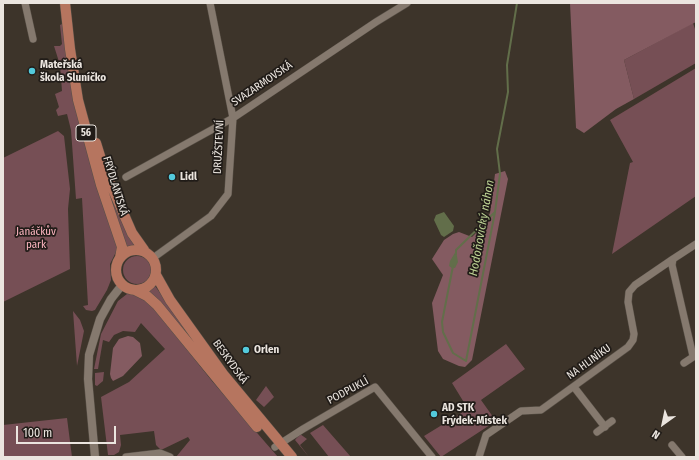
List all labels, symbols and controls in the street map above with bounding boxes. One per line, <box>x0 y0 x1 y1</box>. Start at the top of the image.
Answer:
place label: Mateřská škola Sluníčko <box>40 58 106 84</box>
street label: SVAZARMOVSKÁ <box>229 59 295 109</box>
marker: Mateřská škola Sluníčko <box>27 66 37 76</box>
street label: DRUŽSTEVNÍ <box>211 120 227 174</box>
road number: 56 <box>76 125 96 141</box>
street label: FRÝDLANTSKÁ <box>100 155 130 217</box>
place label: Lidl <box>180 170 197 184</box>
marker: Lidl <box>167 172 177 182</box>
water label: Hodoňovický náhon <box>466 179 498 277</box>
park label: Janáčkův park <box>16 225 56 251</box>
street label: BESKYDSKÁ <box>210 337 250 387</box>
street label: NA HLINÍKU <box>564 342 614 382</box>
place label: Orlen <box>254 343 279 357</box>
marker: Orlen <box>241 345 251 355</box>
street label: PODPUKLÍ <box>325 375 371 407</box>
place label: AD STK Frýdek-Místek <box>442 401 507 427</box>
north arrow <box>643 404 683 444</box>
marker: AD STK Frýdek-Místek <box>429 409 439 419</box>
scale bar <box>18 418 118 444</box>
text: 100 m <box>23 426 52 440</box>
text: N <box>650 427 662 442</box>

